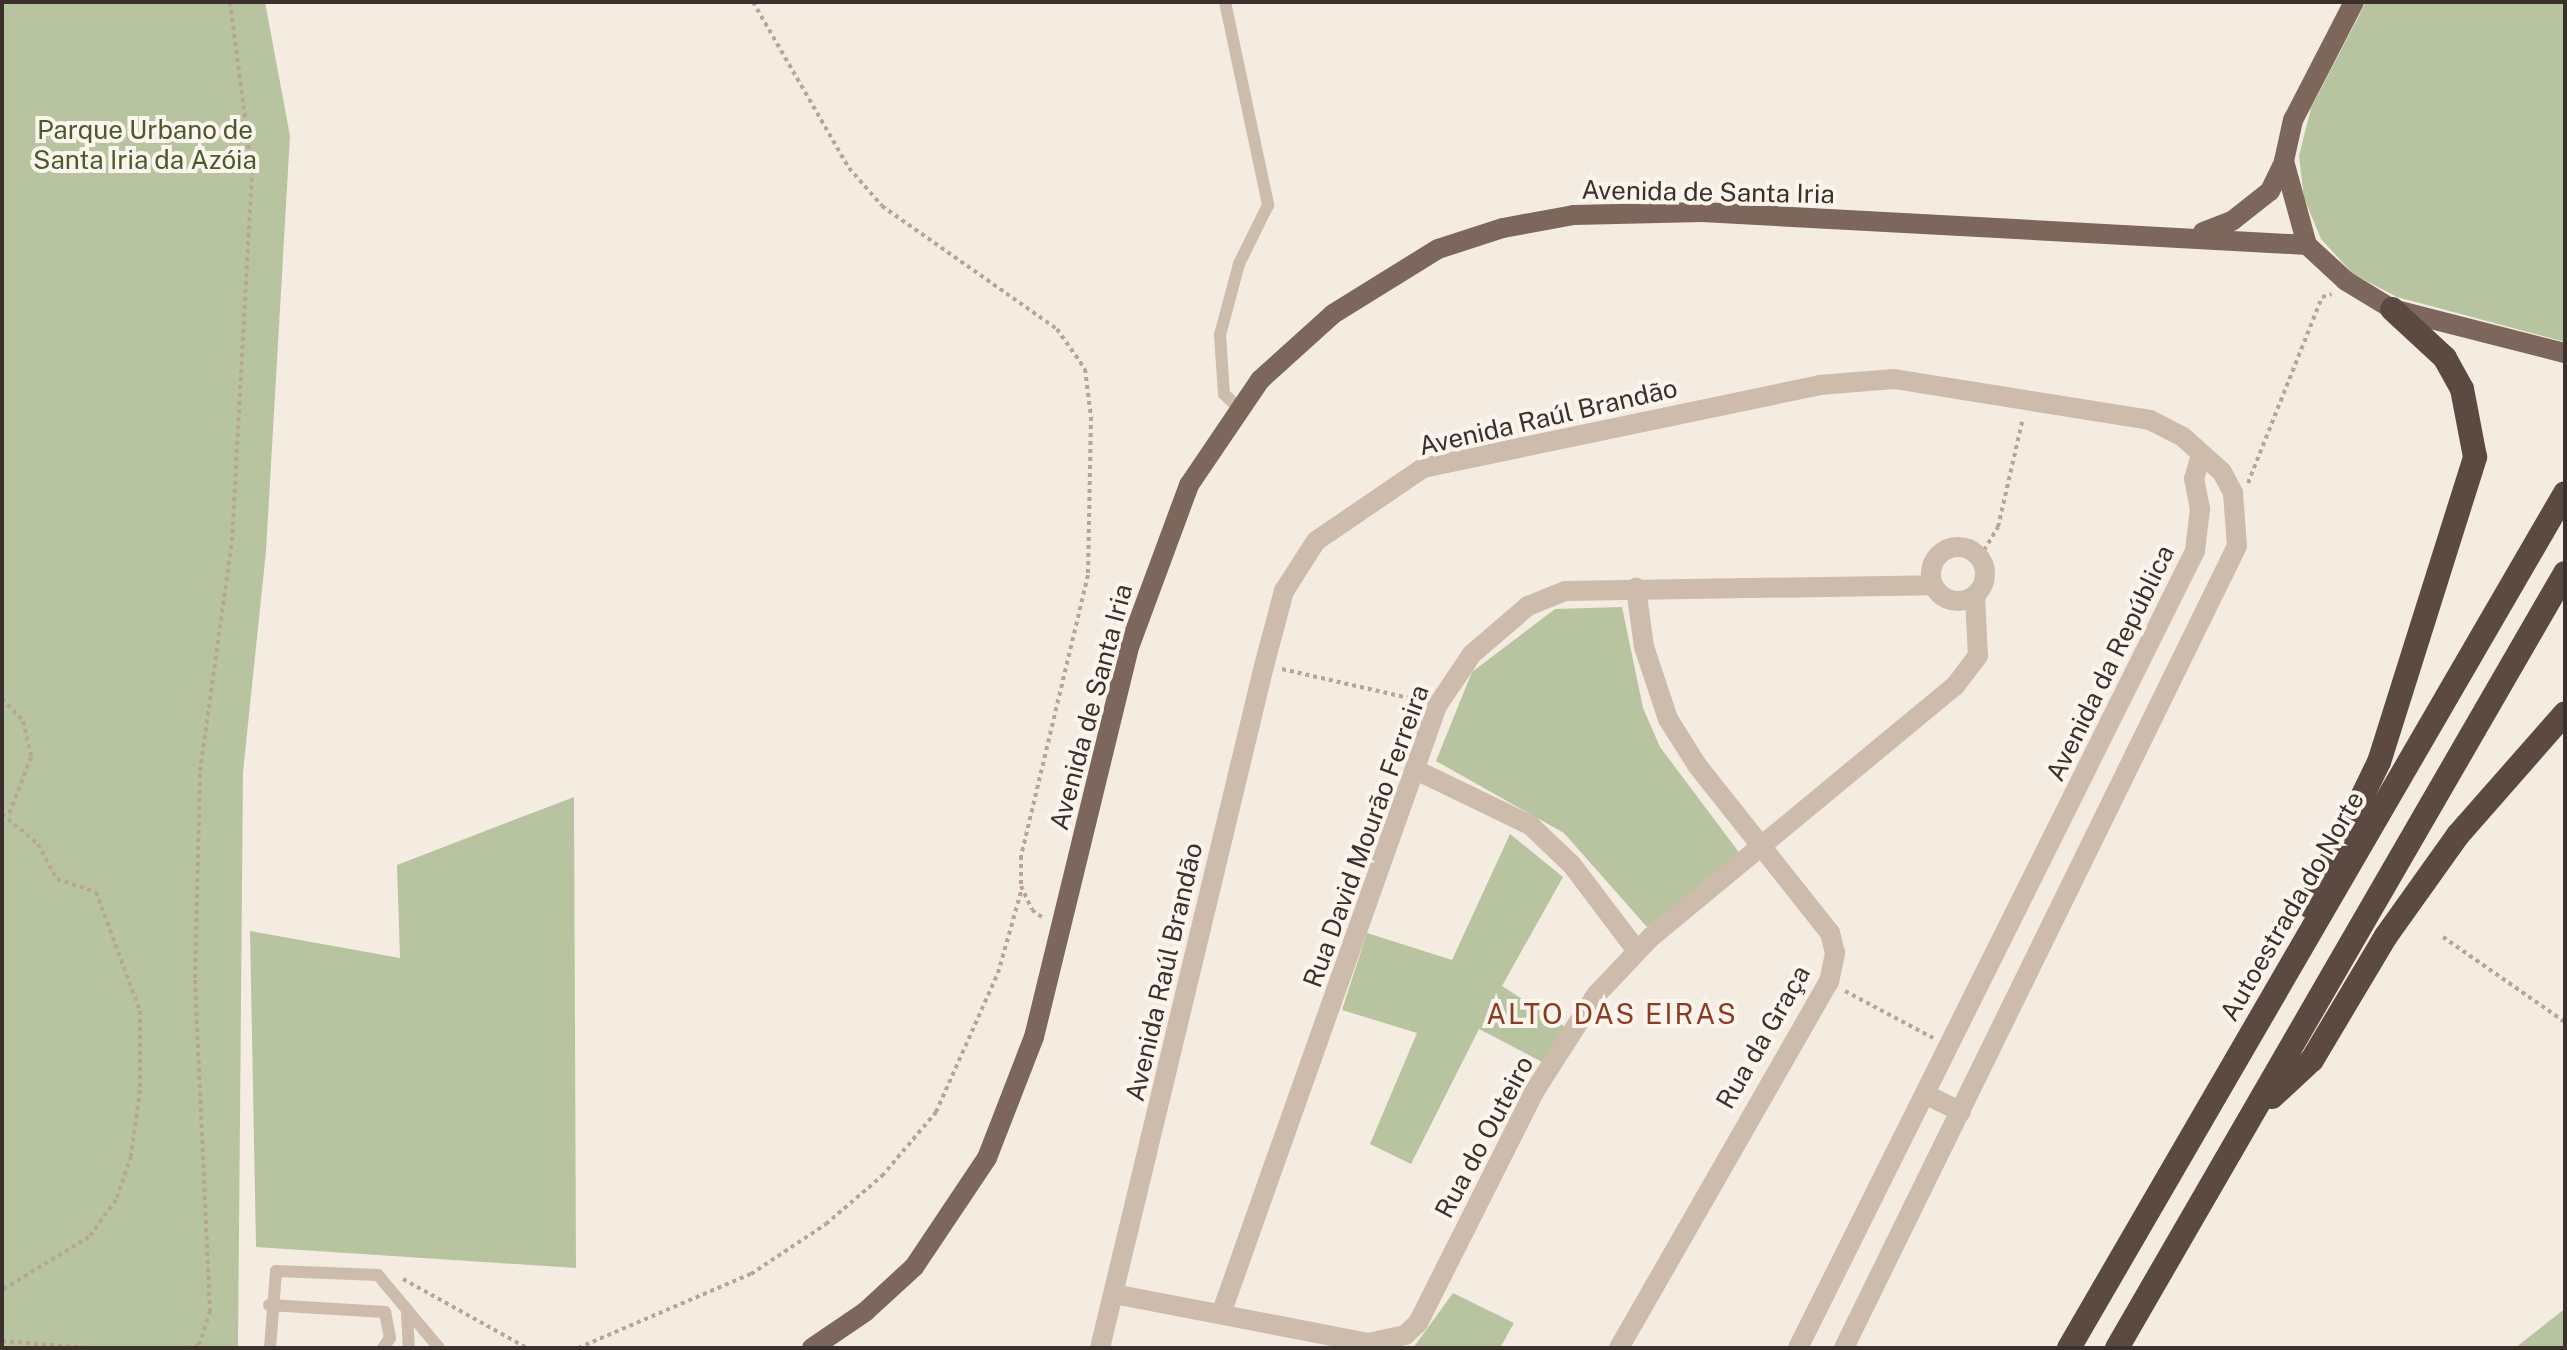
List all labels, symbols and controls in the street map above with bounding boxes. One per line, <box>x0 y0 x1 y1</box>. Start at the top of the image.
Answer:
park label: Parque Urbano de Santa Iria da Azóia <box>33 114 257 176</box>
street label: Avenida de Santa Iria <box>1581 174 1835 210</box>
street label: Avenida Raúl Brandão <box>1416 372 1680 462</box>
street label: Avenida da República <box>2039 540 2181 786</box>
street label: Avenida de Santa Iria <box>1043 580 1139 834</box>
street label: Rua David Mourão Ferreira <box>1297 680 1435 992</box>
street label: Autoestrada do Norte <box>2213 785 2371 1027</box>
street label: Avenida Raúl Brandão <box>1119 840 1209 1104</box>
street label: Rua da Graça <box>1709 960 1817 1114</box>
district label: ALTO DAS EIRAS <box>1486 997 1738 1031</box>
street label: Rua do Outeiro <box>1428 1050 1540 1224</box>

